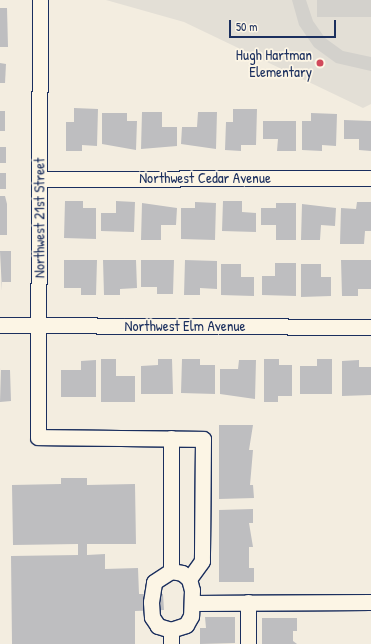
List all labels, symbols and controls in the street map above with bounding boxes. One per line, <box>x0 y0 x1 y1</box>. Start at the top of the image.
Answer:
scale bar <box>231 12 338 38</box>
text: 50 m <box>236 18 257 35</box>
place label: Hugh Hartman Elementary <box>236 45 312 80</box>
marker: Hugh Hartman Elementary <box>315 58 325 68</box>
street label: Northwest 21st Street <box>30 158 48 278</box>
street label: Northwest Cedar Avenue <box>139 169 271 187</box>
street label: Northwest Elm Avenue <box>125 317 245 335</box>

